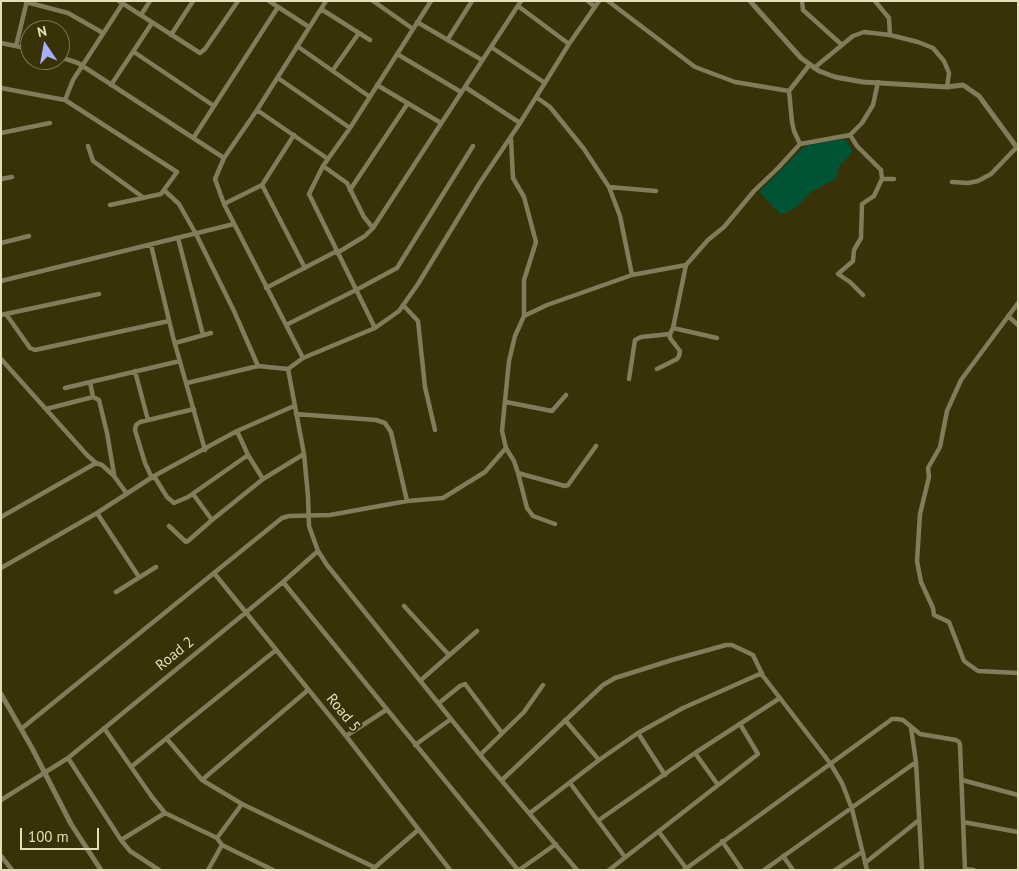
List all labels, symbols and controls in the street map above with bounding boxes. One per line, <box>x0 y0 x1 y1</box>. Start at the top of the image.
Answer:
north arrow <box>20 20 70 70</box>
text: N <box>36 22 48 41</box>
street label: Road 2 <box>152 633 198 675</box>
street label: Road 5 <box>322 690 364 736</box>
scale bar <box>22 818 101 850</box>
text: 100 m <box>28 827 69 846</box>

